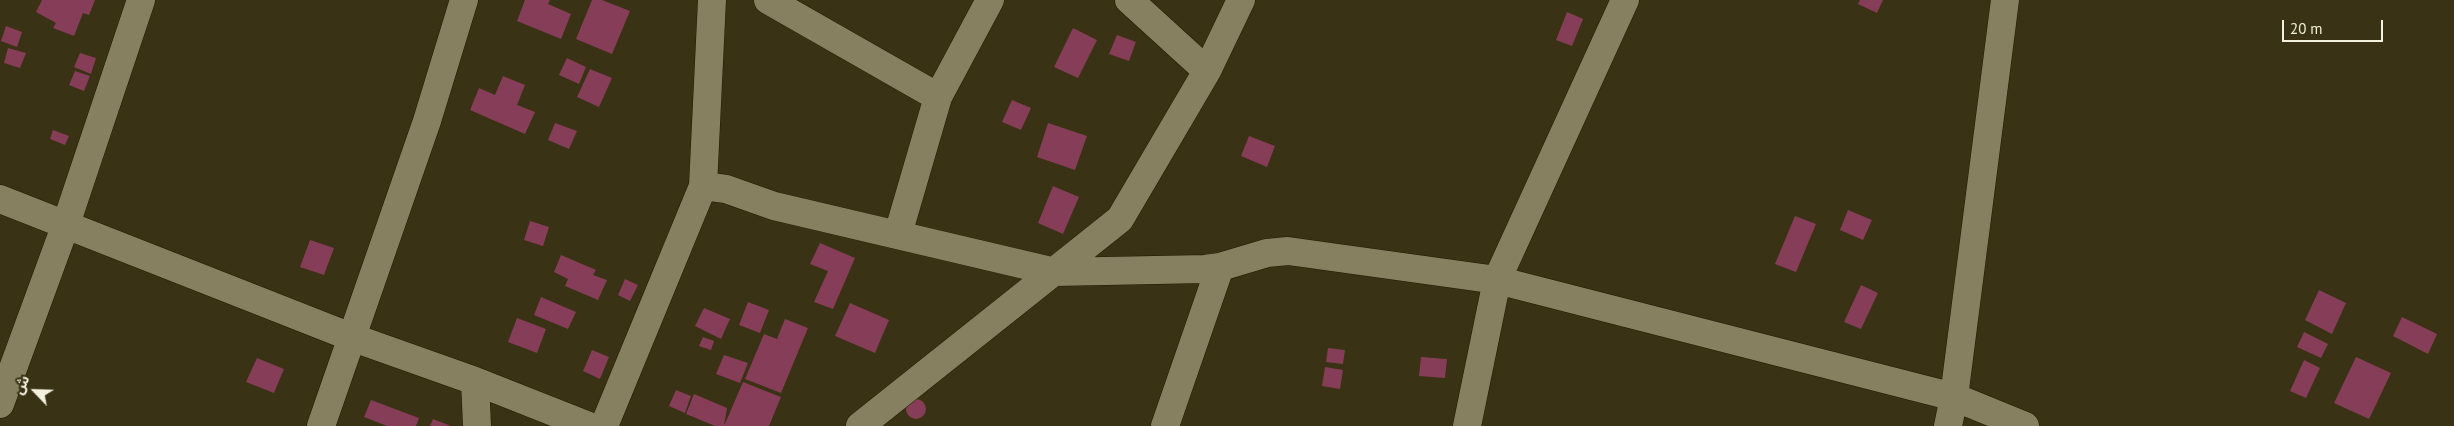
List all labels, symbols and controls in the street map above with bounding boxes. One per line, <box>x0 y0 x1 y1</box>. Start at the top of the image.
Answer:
scale bar <box>2284 10 2385 42</box>
text: 20 m <box>2290 19 2323 38</box>
north arrow <box>10 366 60 416</box>
text: ش <box>9 372 33 397</box>

